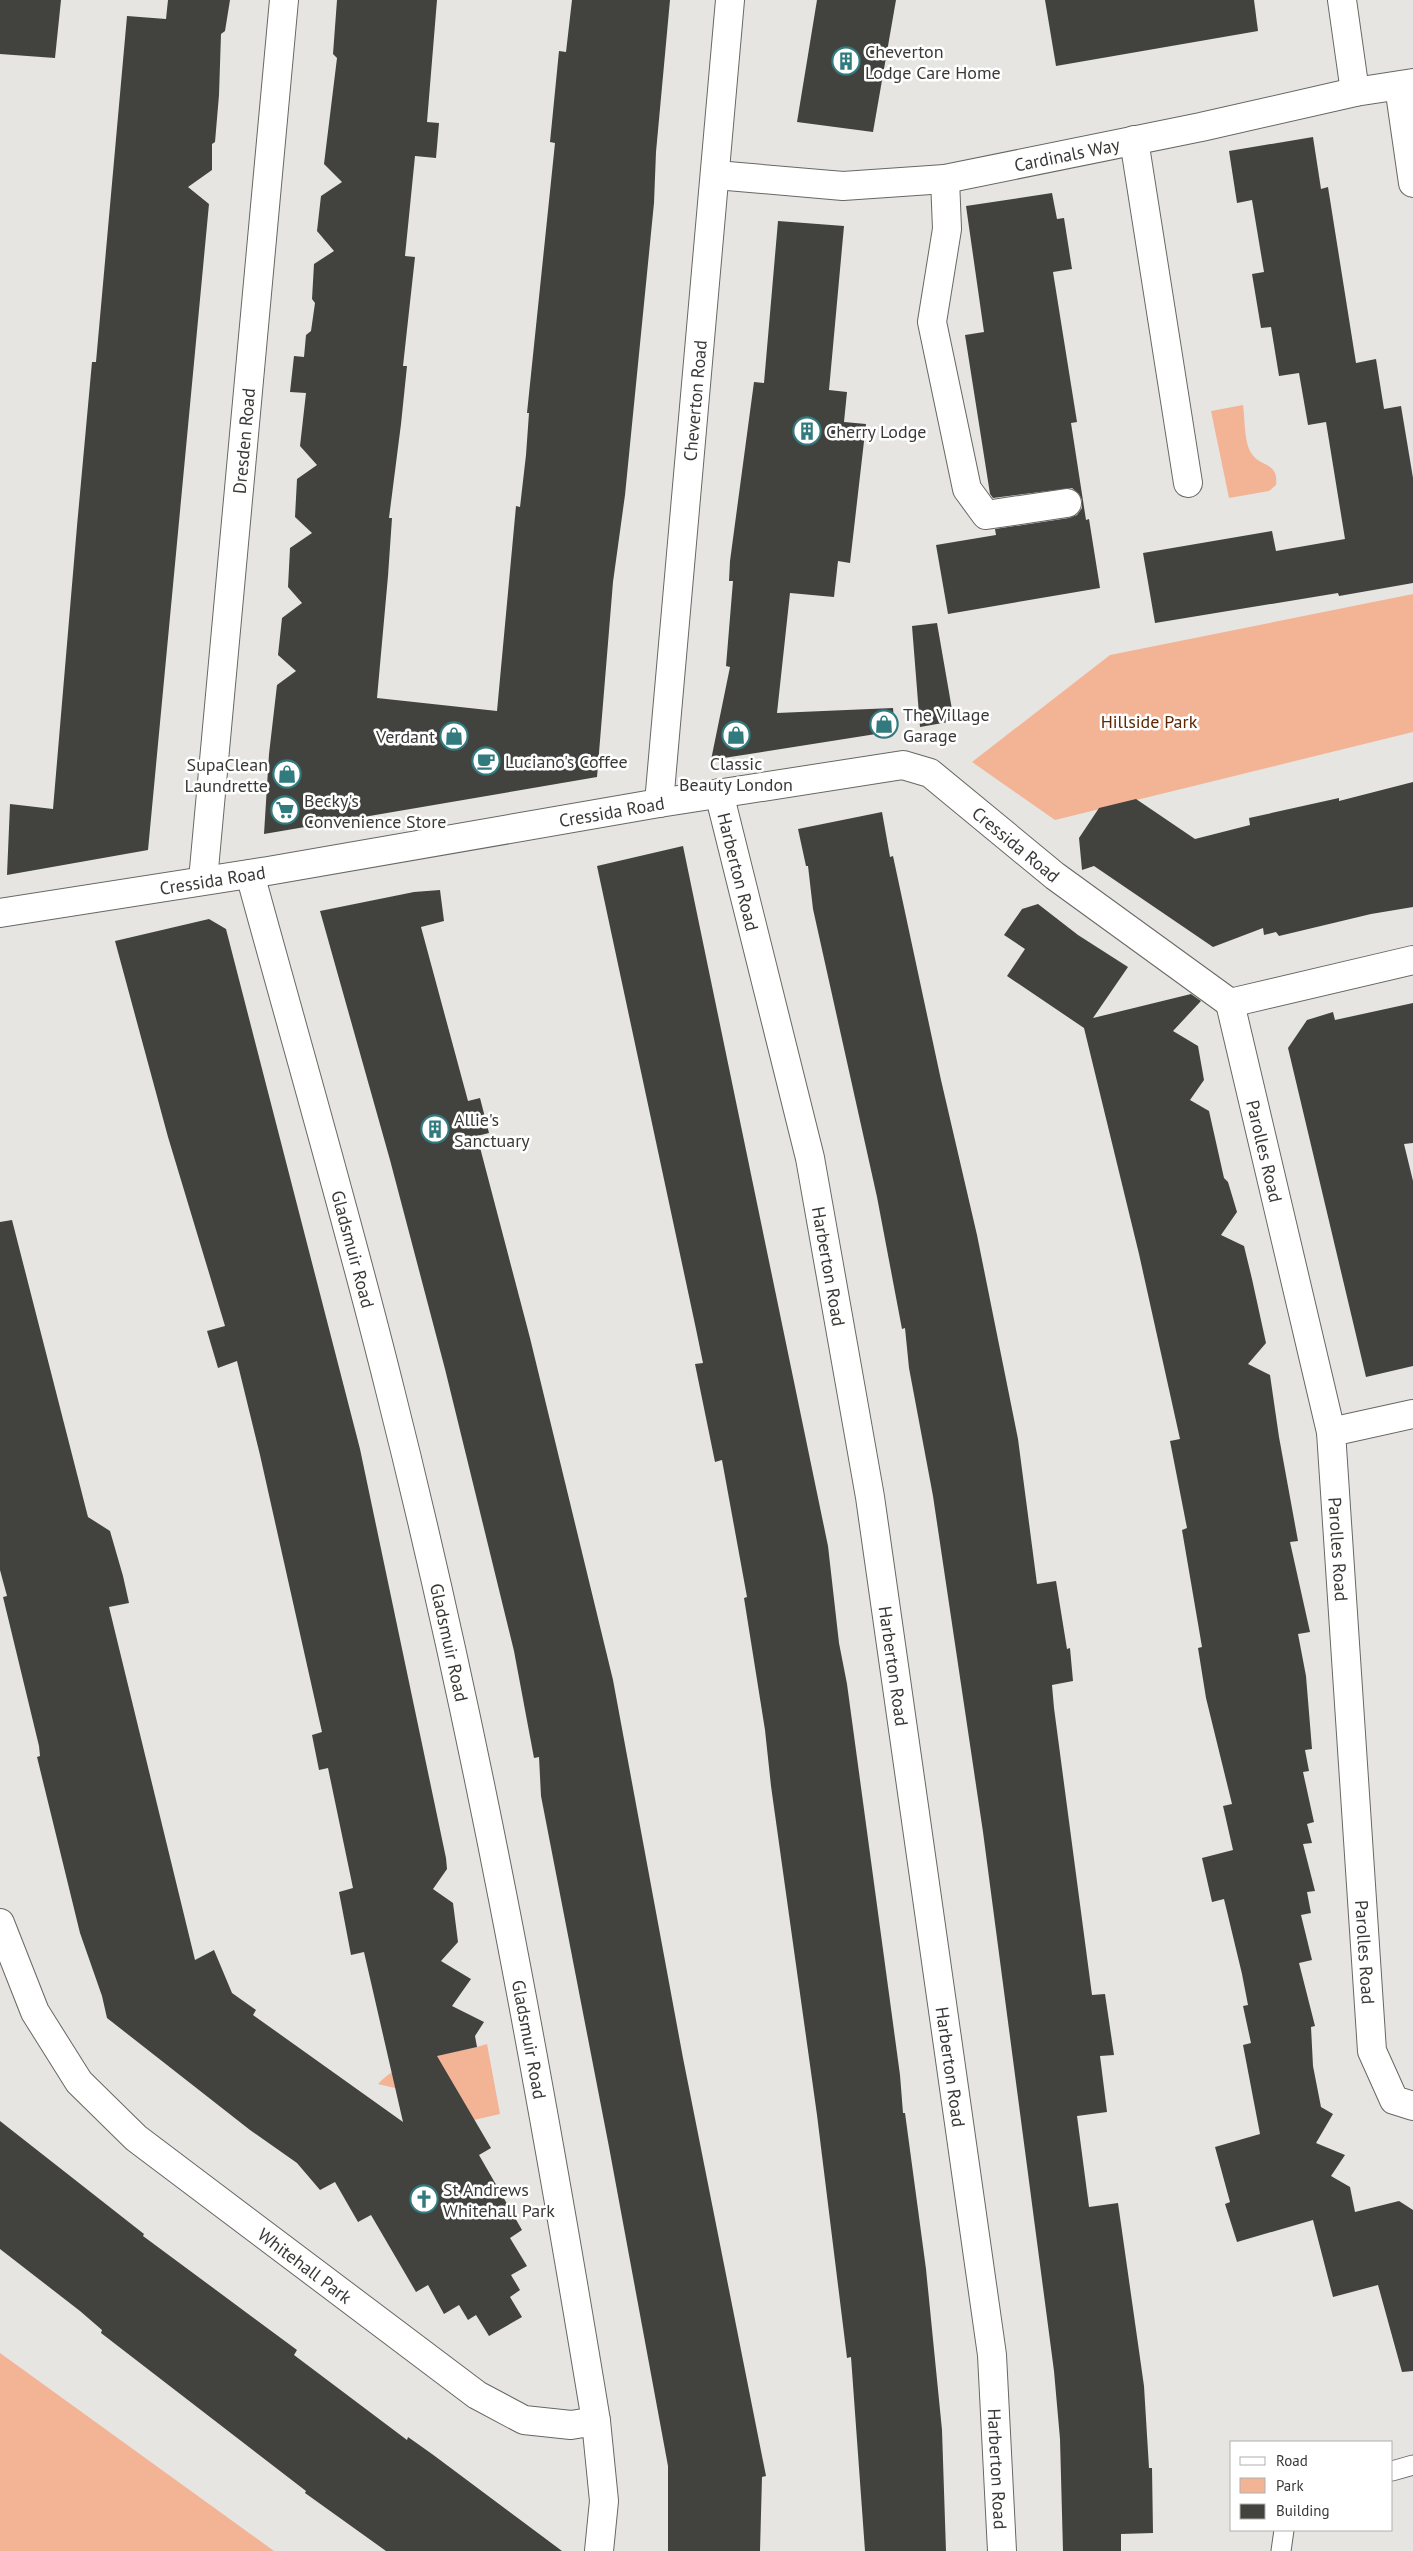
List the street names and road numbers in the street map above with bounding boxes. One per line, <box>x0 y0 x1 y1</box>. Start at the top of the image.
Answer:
street label: Cardinals Way <box>1012 132 1122 176</box>
street label: Cheverton Road <box>678 339 711 462</box>
street label: Dresden Road <box>227 387 260 495</box>
street label: Cressida Road <box>557 791 666 832</box>
street label: Cressida Road <box>968 801 1065 887</box>
street label: Harberton Road <box>713 810 764 933</box>
street label: Cressida Road <box>158 860 267 899</box>
street label: Parolles Road <box>1242 1098 1288 1204</box>
street label: Gladsmuir Road <box>327 1188 380 1310</box>
street label: Harberton Road <box>807 1205 851 1328</box>
street label: Parolles Road <box>1324 1496 1354 1602</box>
street label: Gladsmuir Road <box>425 1581 474 1704</box>
street label: Harberton Road <box>874 1604 914 1727</box>
street label: Parolles Road <box>1351 1899 1380 2005</box>
street label: Gladsmuir Road <box>507 1978 552 2101</box>
street label: Harberton Road <box>931 2005 971 2128</box>
street label: Whitehall Park <box>254 2223 357 2309</box>
street label: Harberton Road <box>983 2408 1012 2530</box>

